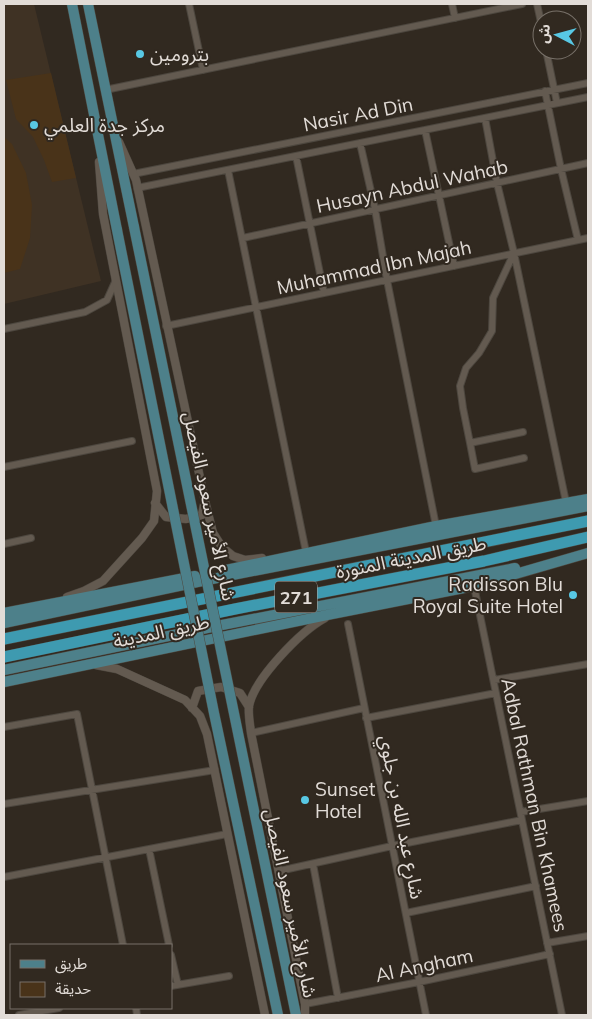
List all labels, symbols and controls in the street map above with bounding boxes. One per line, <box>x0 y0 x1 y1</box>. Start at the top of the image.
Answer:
north arrow <box>532 10 582 60</box>
text: ش <box>534 23 554 44</box>
place label: بترومين <box>150 42 209 66</box>
marker: بترومين <box>134 48 146 60</box>
street label: Nasir Ad Din <box>301 92 415 136</box>
place label: مركز جدة العلمي <box>44 113 165 140</box>
marker: مركز جدة العلمي <box>28 119 40 131</box>
street label: Husayn Abdul Wahab <box>314 154 510 218</box>
street label: Muhammad Ibn Majah <box>275 235 473 299</box>
street label: شارع الأمير سعود الفيصل <box>176 409 242 603</box>
street label: طريق المدينة المنورة <box>334 531 488 583</box>
place label: Radisson Blu Royal Suite Hotel <box>413 572 563 618</box>
road number: 271 <box>275 582 317 612</box>
marker: Radisson Blu Royal Suite Hotel <box>567 589 579 601</box>
street label: طريق المدينة <box>111 609 211 653</box>
street label: Adbal Rathman Bin Khamees <box>496 676 574 934</box>
street label: شارع عبد الله بن جلوي <box>371 733 430 902</box>
place label: Sunset Hotel <box>315 777 376 823</box>
marker: Sunset Hotel <box>299 794 311 806</box>
street label: شارع الأمير سعود الفيصل <box>257 806 323 1000</box>
street label: Al Angham <box>373 943 475 987</box>
legend <box>10 944 172 1009</box>
text: طريق <box>55 954 87 974</box>
text: حديقة <box>55 979 91 998</box>

